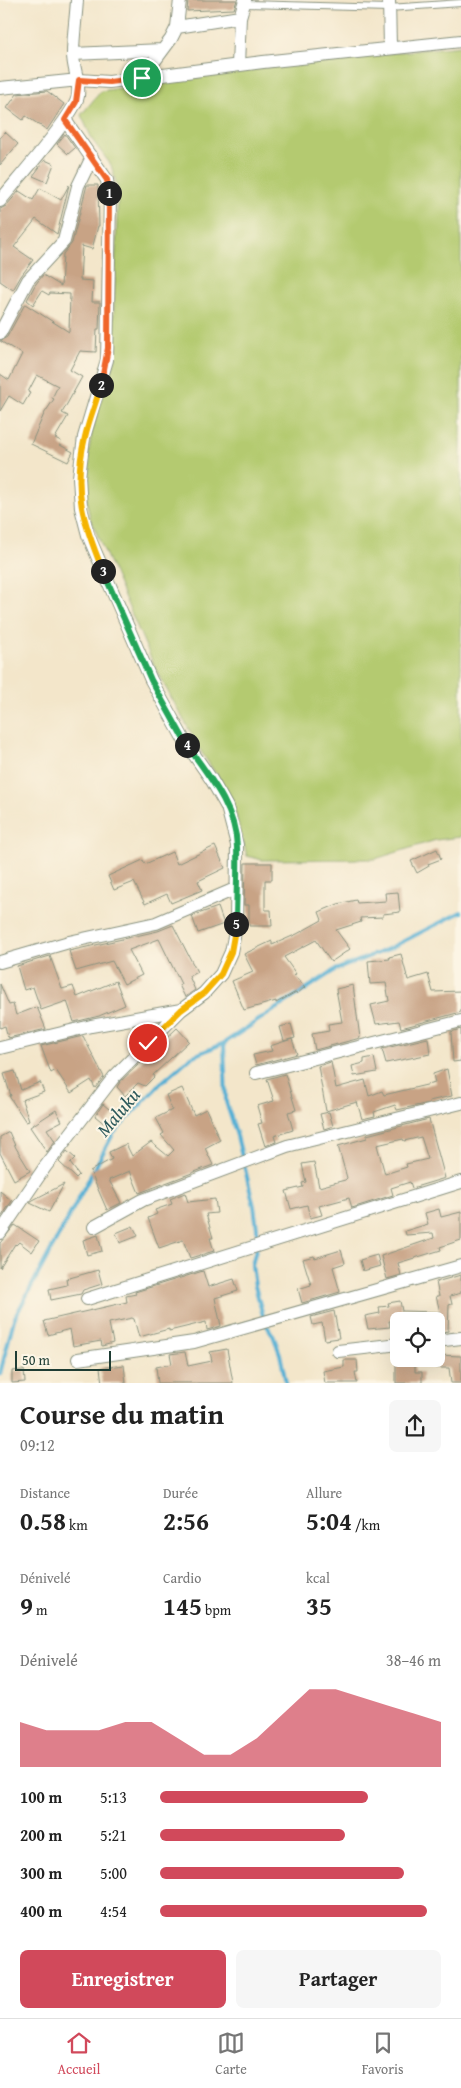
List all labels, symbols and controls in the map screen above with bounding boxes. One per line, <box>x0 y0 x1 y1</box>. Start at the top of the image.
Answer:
pin <box>121 57 163 99</box>
icon: arrive <box>128 64 156 92</box>
pin: 1 <box>96 180 122 206</box>
text: 1 <box>106 183 113 203</box>
pin: 2 <box>88 372 114 398</box>
text: 2 <box>98 375 105 395</box>
pin: 3 <box>90 558 116 584</box>
text: 3 <box>100 561 107 581</box>
pin: 4 <box>174 732 200 758</box>
text: 4 <box>184 735 191 755</box>
pin: 5 <box>224 912 248 936</box>
text: 5 <box>233 914 240 934</box>
pin <box>127 1022 169 1064</box>
icon: check <box>134 1029 162 1057</box>
water label: Maluku <box>89 1081 147 1142</box>
map controls <box>390 1312 445 1367</box>
button: locate <box>390 1312 445 1367</box>
scale bar <box>15 1348 111 1371</box>
text: 50 m <box>22 1350 50 1370</box>
text: Course du matin <box>20 1393 224 1434</box>
button: share <box>389 1400 441 1452</box>
text: 09:12 <box>20 1433 55 1457</box>
text: Distance <box>20 1483 70 1503</box>
text: Durée <box>163 1483 198 1503</box>
text: Allure <box>306 1483 342 1503</box>
text: 0.58 <box>20 1503 66 1539</box>
text: 2:56 <box>163 1503 209 1539</box>
text: 5:04 <box>306 1503 352 1539</box>
text: km <box>66 1515 88 1535</box>
text: /km <box>352 1515 380 1535</box>
text: Dénivelé <box>20 1568 71 1588</box>
text: Cardio <box>163 1568 201 1588</box>
text: kcal <box>306 1568 330 1588</box>
text: 9 <box>20 1588 33 1624</box>
text: 145 <box>163 1588 202 1624</box>
text: 35 <box>306 1588 332 1624</box>
text: m <box>33 1600 47 1620</box>
text: bpm <box>202 1600 231 1620</box>
text: Dénivelé <box>20 1648 78 1672</box>
text: 38–46 m <box>386 1648 441 1672</box>
text: 100 m <box>20 1785 62 1809</box>
text: 5:13 <box>100 1785 127 1809</box>
text: 200 m <box>20 1823 62 1847</box>
text: 5:21 <box>100 1823 127 1847</box>
text: 300 m <box>20 1861 62 1885</box>
text: 5:00 <box>100 1861 127 1885</box>
text: 400 m <box>20 1899 62 1923</box>
text: 4:54 <box>100 1899 127 1923</box>
button: Enregistrer <box>20 1950 226 2008</box>
button: Partager <box>236 1950 441 2008</box>
tab: Accueil <box>57 2029 100 2079</box>
tab: Carte <box>215 2029 247 2079</box>
tab: Favoris <box>362 2029 404 2079</box>

